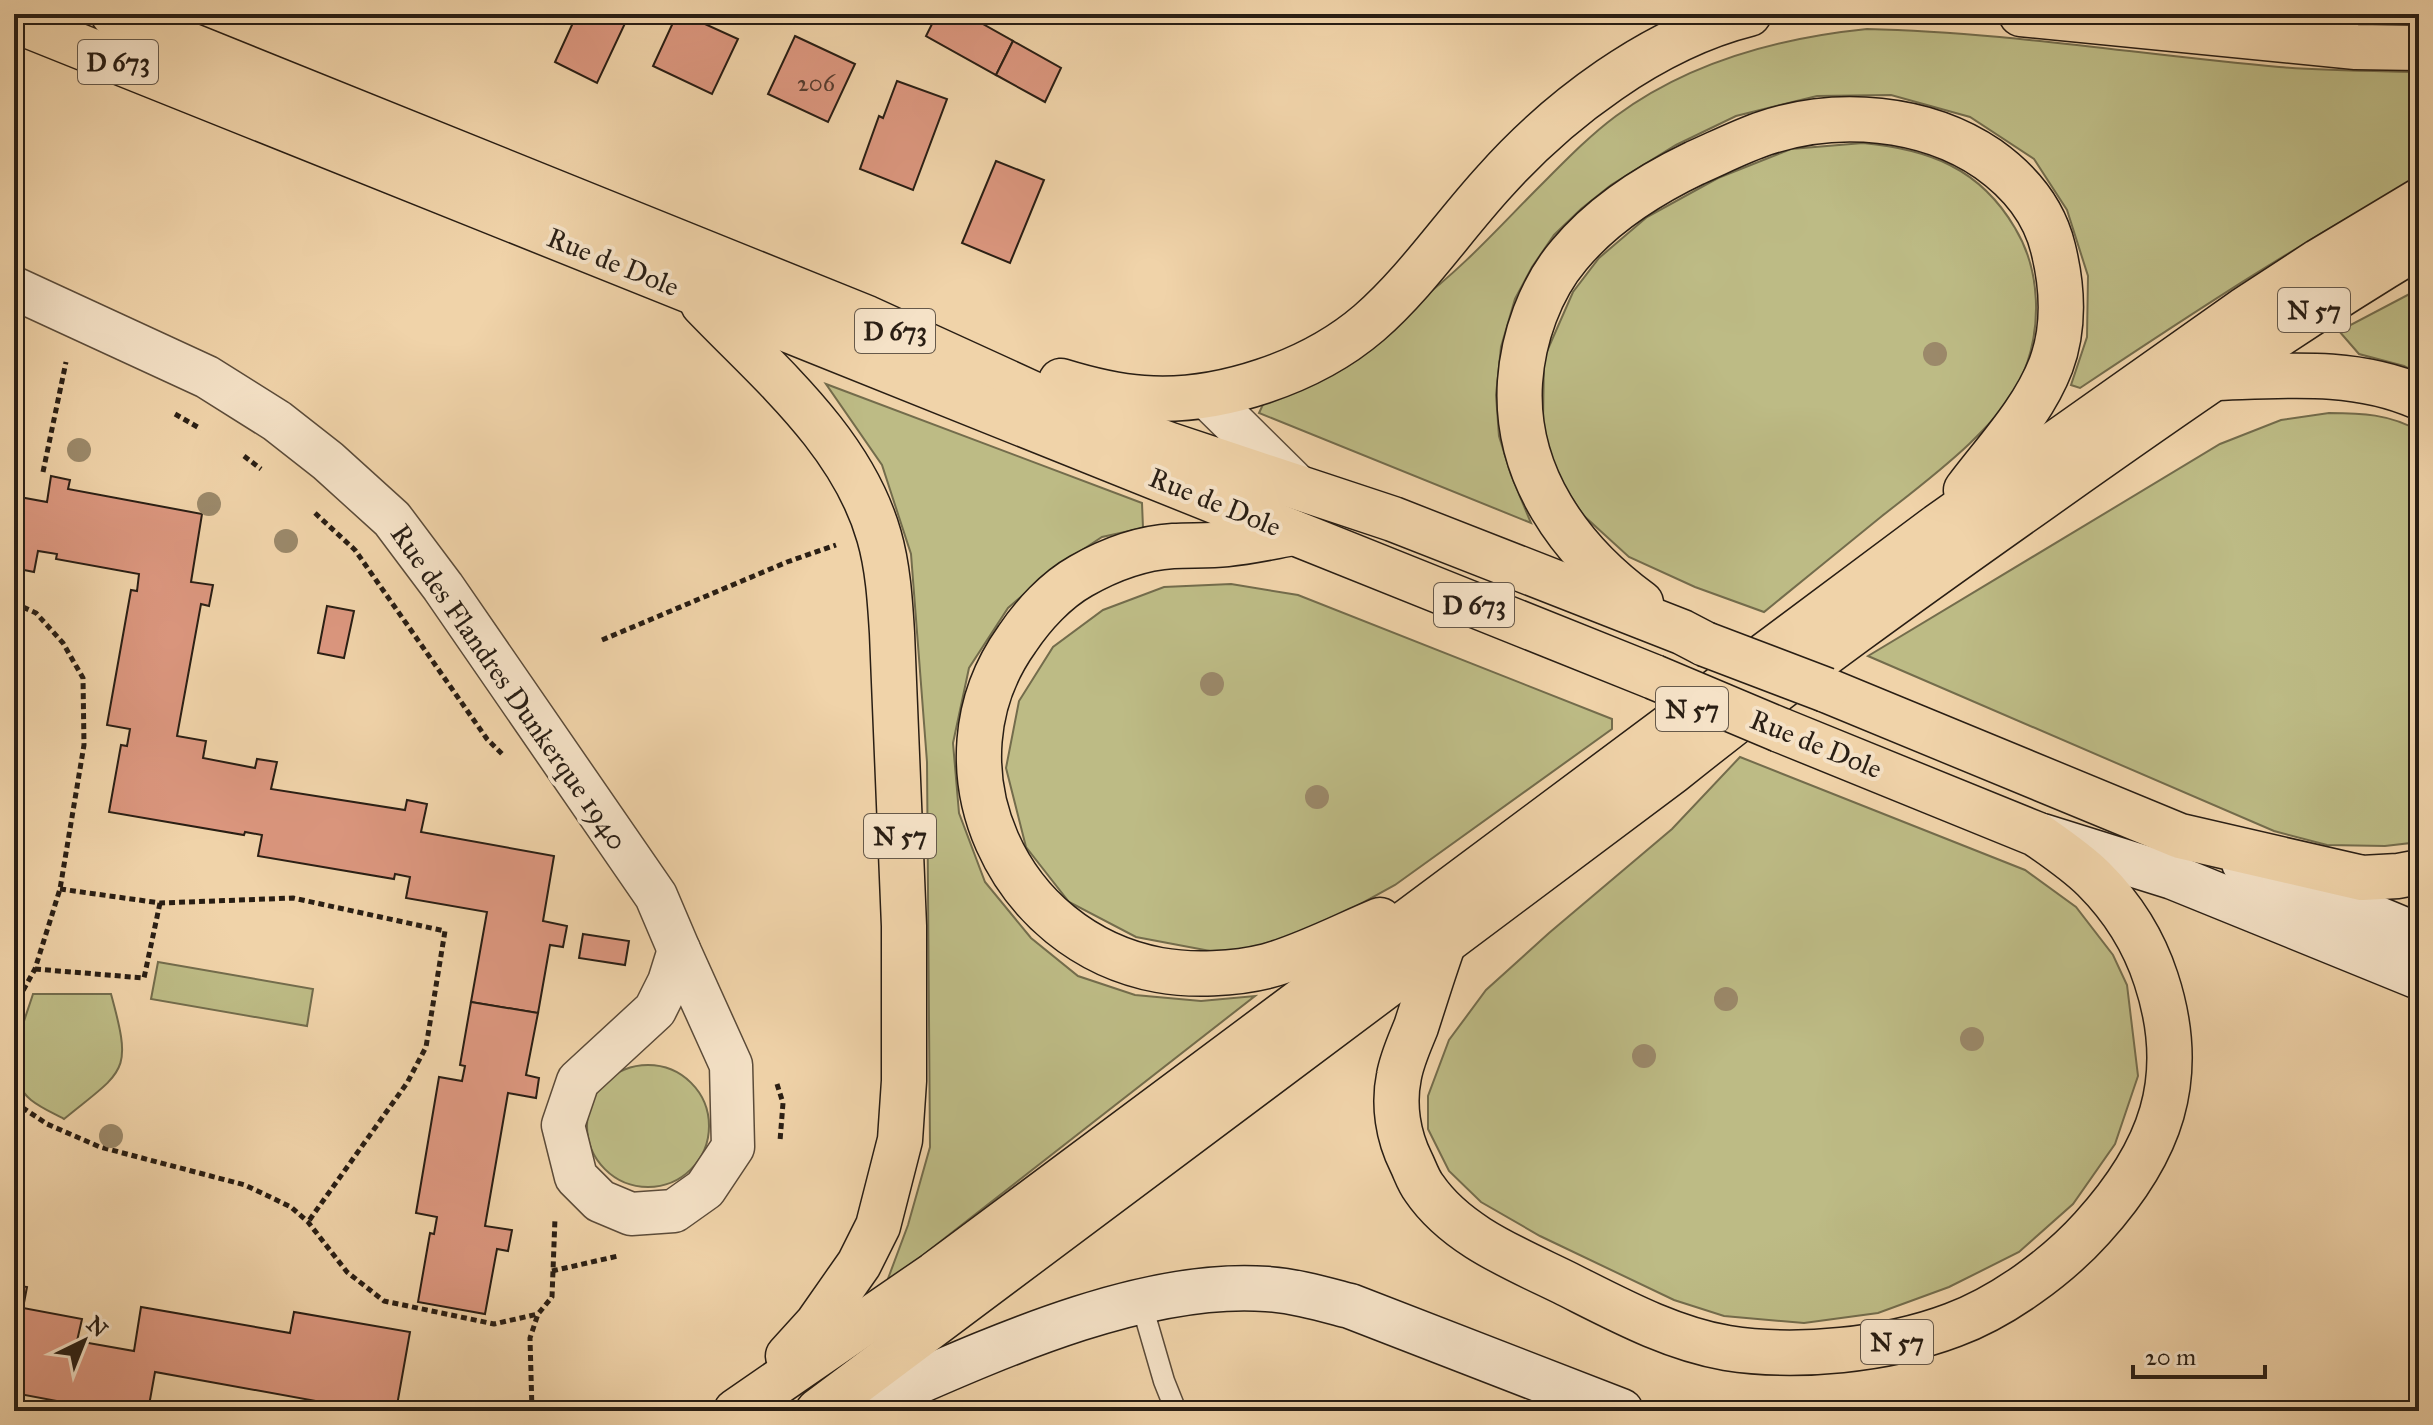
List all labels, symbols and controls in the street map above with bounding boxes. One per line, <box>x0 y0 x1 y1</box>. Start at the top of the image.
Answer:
road number: D 673 <box>78 40 158 84</box>
house number: 206 <box>797 68 836 98</box>
street label: Rue de Dole <box>542 220 684 304</box>
road number: N 57 <box>2278 288 2350 332</box>
road number: D 673 <box>855 309 935 353</box>
street label: Rue de Dole <box>1144 460 1286 544</box>
street label: Rue des Flandres Dunkerque 1940 <box>383 517 635 857</box>
road number: D 673 <box>1434 583 1514 627</box>
road number: N 57 <box>1656 687 1728 731</box>
street label: Rue de Dole <box>1745 702 1887 786</box>
road number: N 57 <box>864 814 936 858</box>
north arrow <box>44 1301 124 1381</box>
text: N <box>81 1310 114 1343</box>
road number: N 57 <box>1861 1320 1933 1364</box>
scale bar <box>2133 1329 2265 1379</box>
text: 20 m <box>2145 1342 2196 1372</box>

